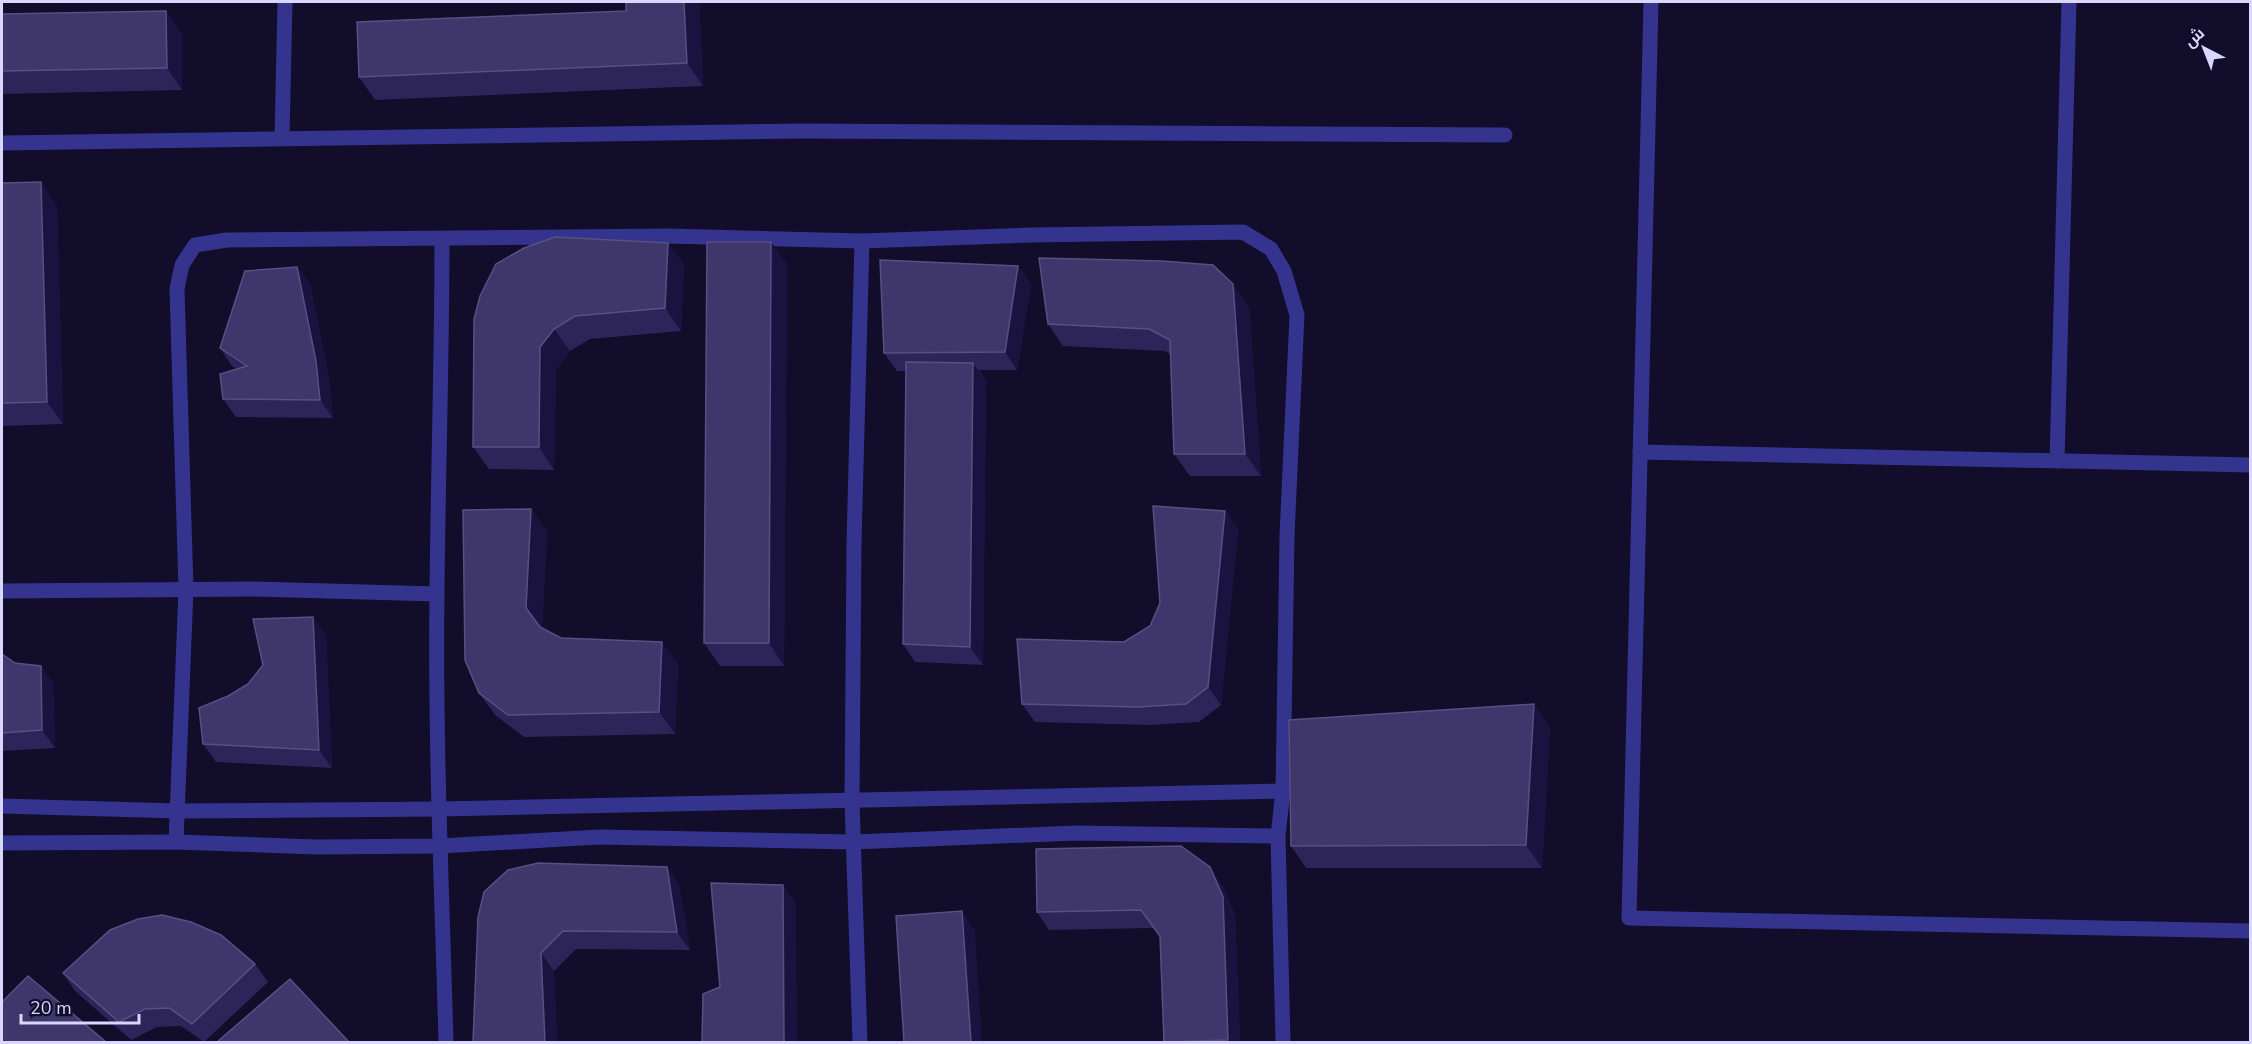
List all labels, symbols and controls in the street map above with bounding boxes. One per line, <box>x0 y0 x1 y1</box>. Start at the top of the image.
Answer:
north arrow <box>2174 18 2234 78</box>
text: ش <box>2180 23 2210 53</box>
scale bar <box>21 987 140 1025</box>
text: 20 m <box>30 996 72 1020</box>

